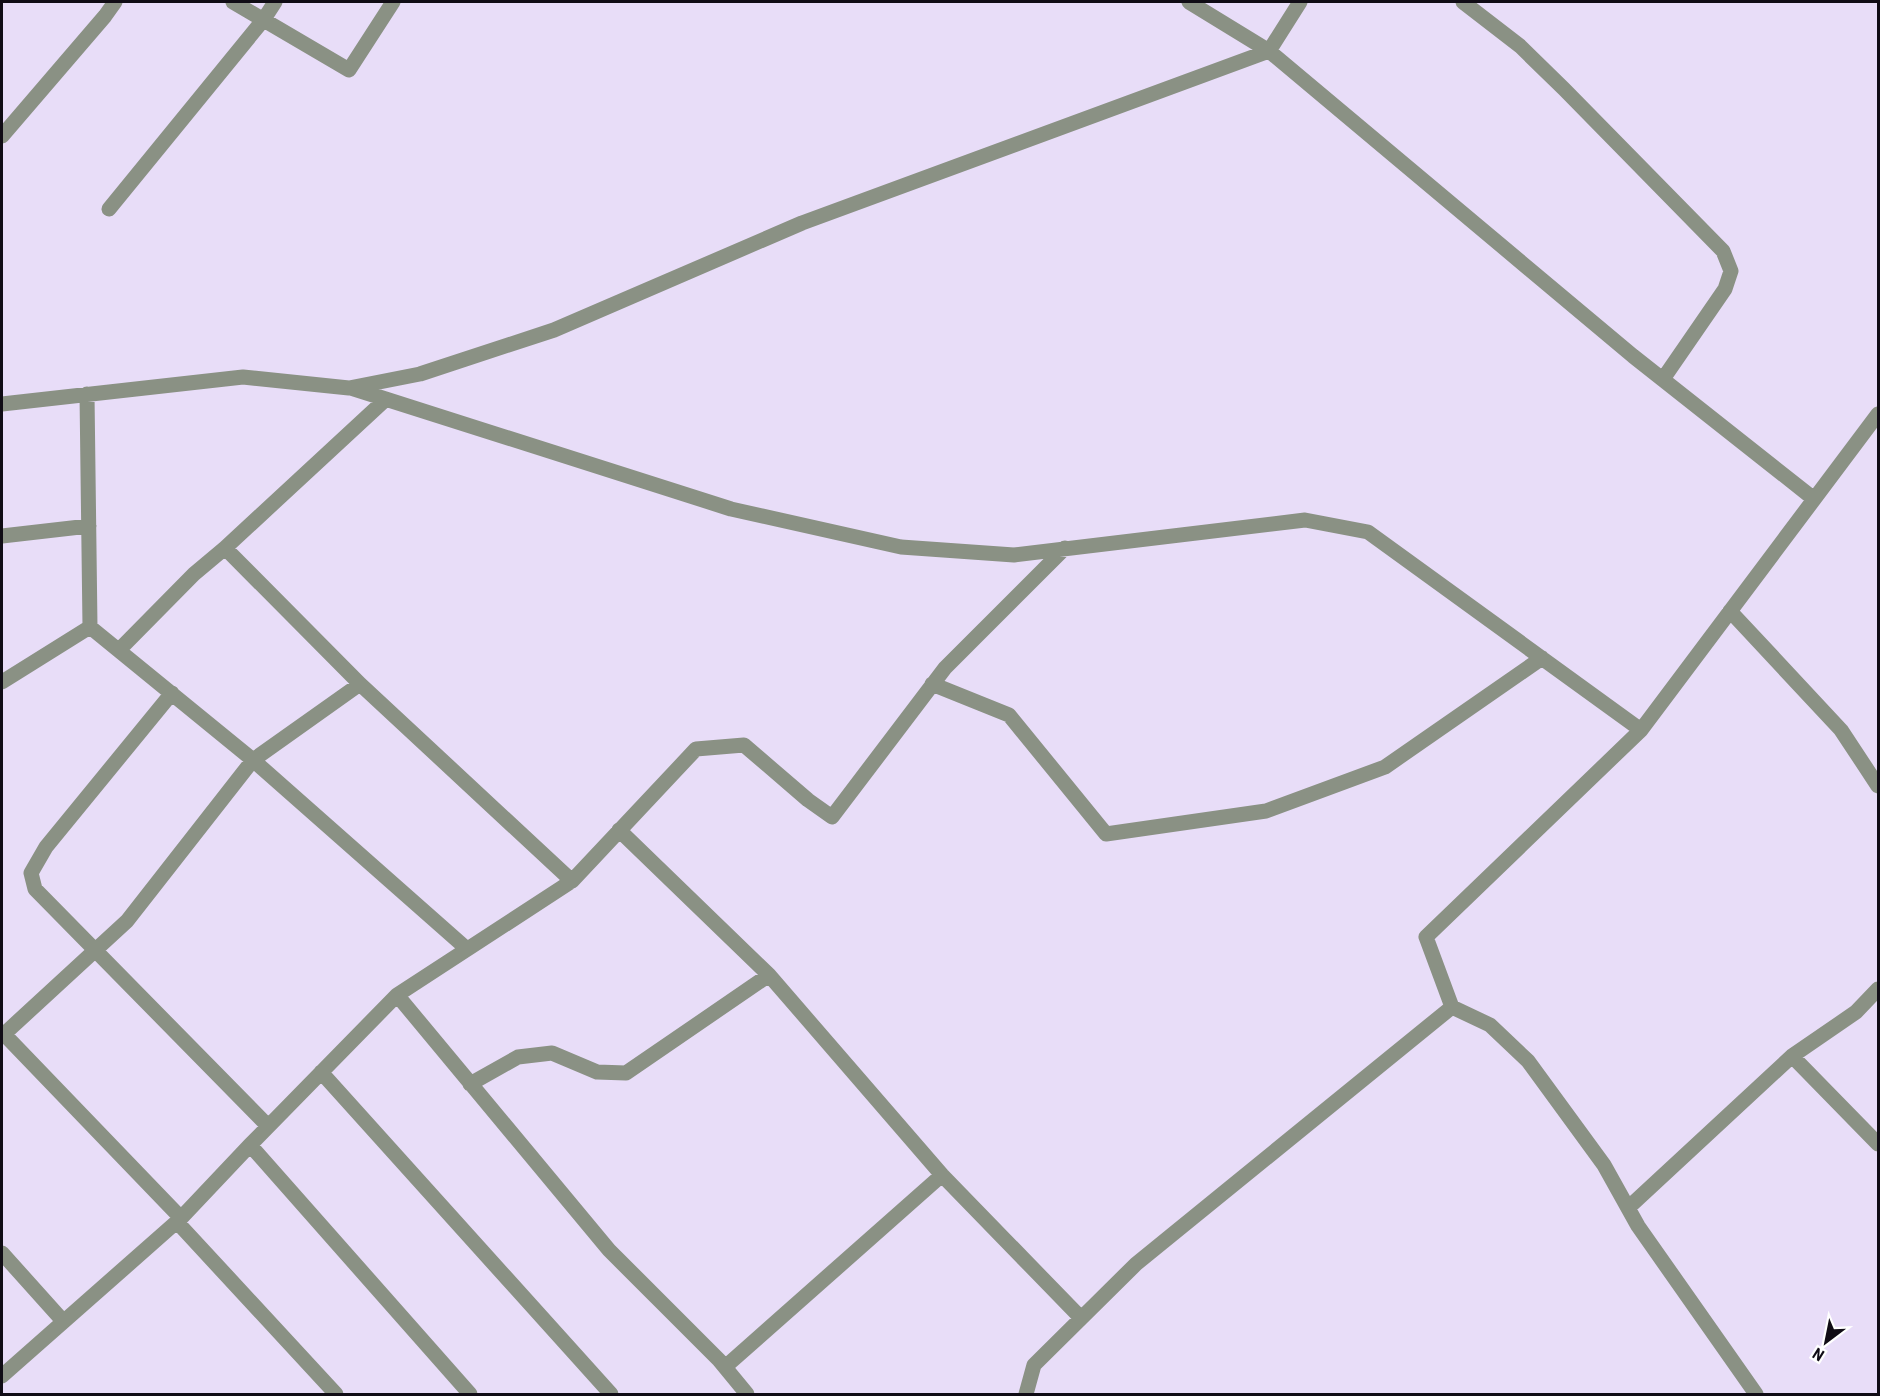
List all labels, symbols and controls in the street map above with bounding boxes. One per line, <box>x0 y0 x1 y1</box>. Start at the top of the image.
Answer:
north arrow <box>1796 1312 1856 1372</box>
text: N <box>1809 1344 1828 1365</box>

